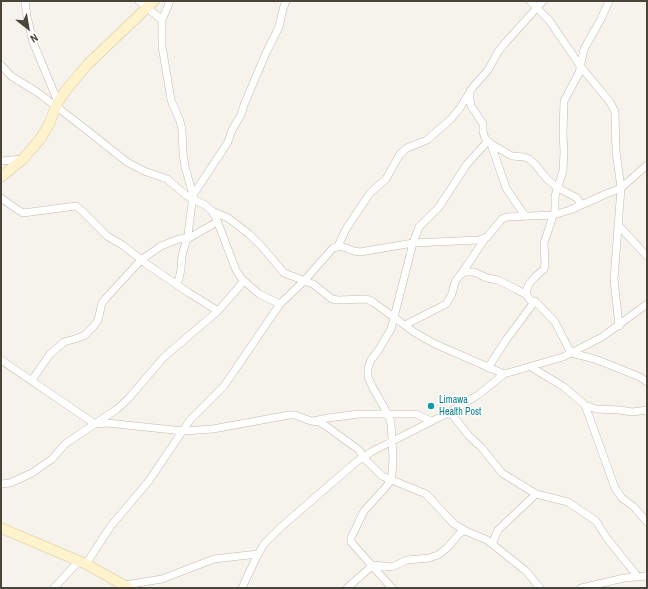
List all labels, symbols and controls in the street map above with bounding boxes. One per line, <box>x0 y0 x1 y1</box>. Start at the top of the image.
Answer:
north arrow <box>8 8 48 48</box>
text: N <box>28 31 41 46</box>
place label: Limawa Health Post <box>439 394 481 418</box>
marker: Limawa Health Post <box>426 401 436 411</box>

